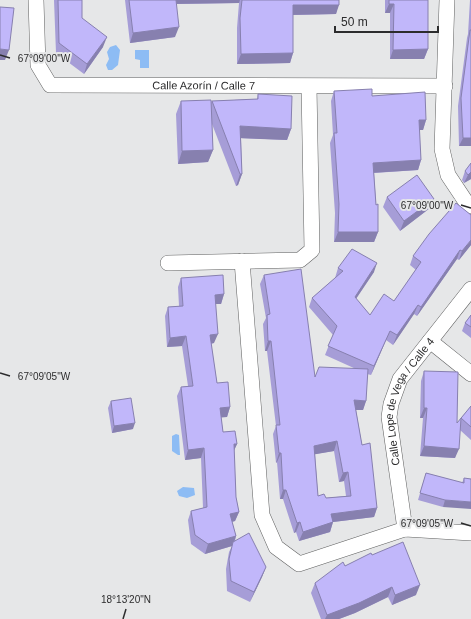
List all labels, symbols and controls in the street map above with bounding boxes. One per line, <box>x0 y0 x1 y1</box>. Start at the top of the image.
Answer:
scale bar <box>335 8 438 34</box>
text: 50 m <box>341 15 368 29</box>
text: 67°09'00"W <box>18 53 71 64</box>
street label: Calle Azorín / Calle 7 <box>152 79 255 92</box>
text: 67°09'00"W <box>401 200 454 211</box>
street label: Calle Lope de Vega / Calle 4 <box>383 335 436 466</box>
text: 67°09'05"W <box>18 371 71 382</box>
text: 67°09'05"W <box>401 518 454 529</box>
text: 18°13'20"N <box>101 594 151 605</box>

